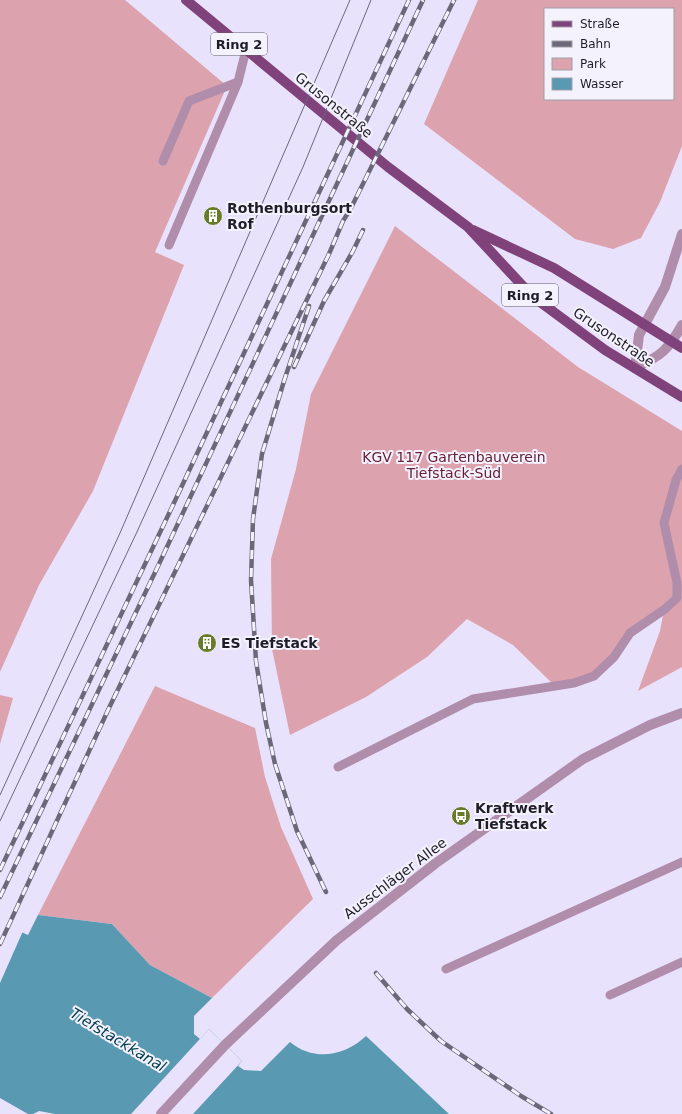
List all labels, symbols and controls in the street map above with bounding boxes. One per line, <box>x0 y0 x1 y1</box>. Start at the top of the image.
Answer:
legend <box>544 8 674 100</box>
text: Straße <box>580 17 620 31</box>
road number: Ring 2 <box>211 33 267 55</box>
text: Bahn <box>580 37 611 51</box>
text: Park <box>580 57 606 71</box>
street label: Grusonstraße <box>292 69 376 141</box>
text: Wasser <box>580 77 623 91</box>
place label: Rothenburgsort Rof <box>227 200 352 232</box>
building icon: Rothenburgsort Rof <box>202 205 224 227</box>
road number: Ring 2 <box>502 284 558 306</box>
street label: Grusonstraße <box>570 304 658 370</box>
park label: KGV 117 Gartenbauverein Tiefstack-Süd <box>362 449 546 481</box>
building icon: ES Tiefstack <box>196 632 218 654</box>
place label: ES Tiefstack <box>221 635 318 651</box>
place label: Kraftwerk Tiefstack <box>475 800 554 832</box>
bus stop icon: Kraftwerk Tiefstack <box>450 805 472 827</box>
street label: Ausschläger Allee <box>341 834 449 922</box>
water label: Tiefstackkanal <box>67 1004 170 1076</box>

